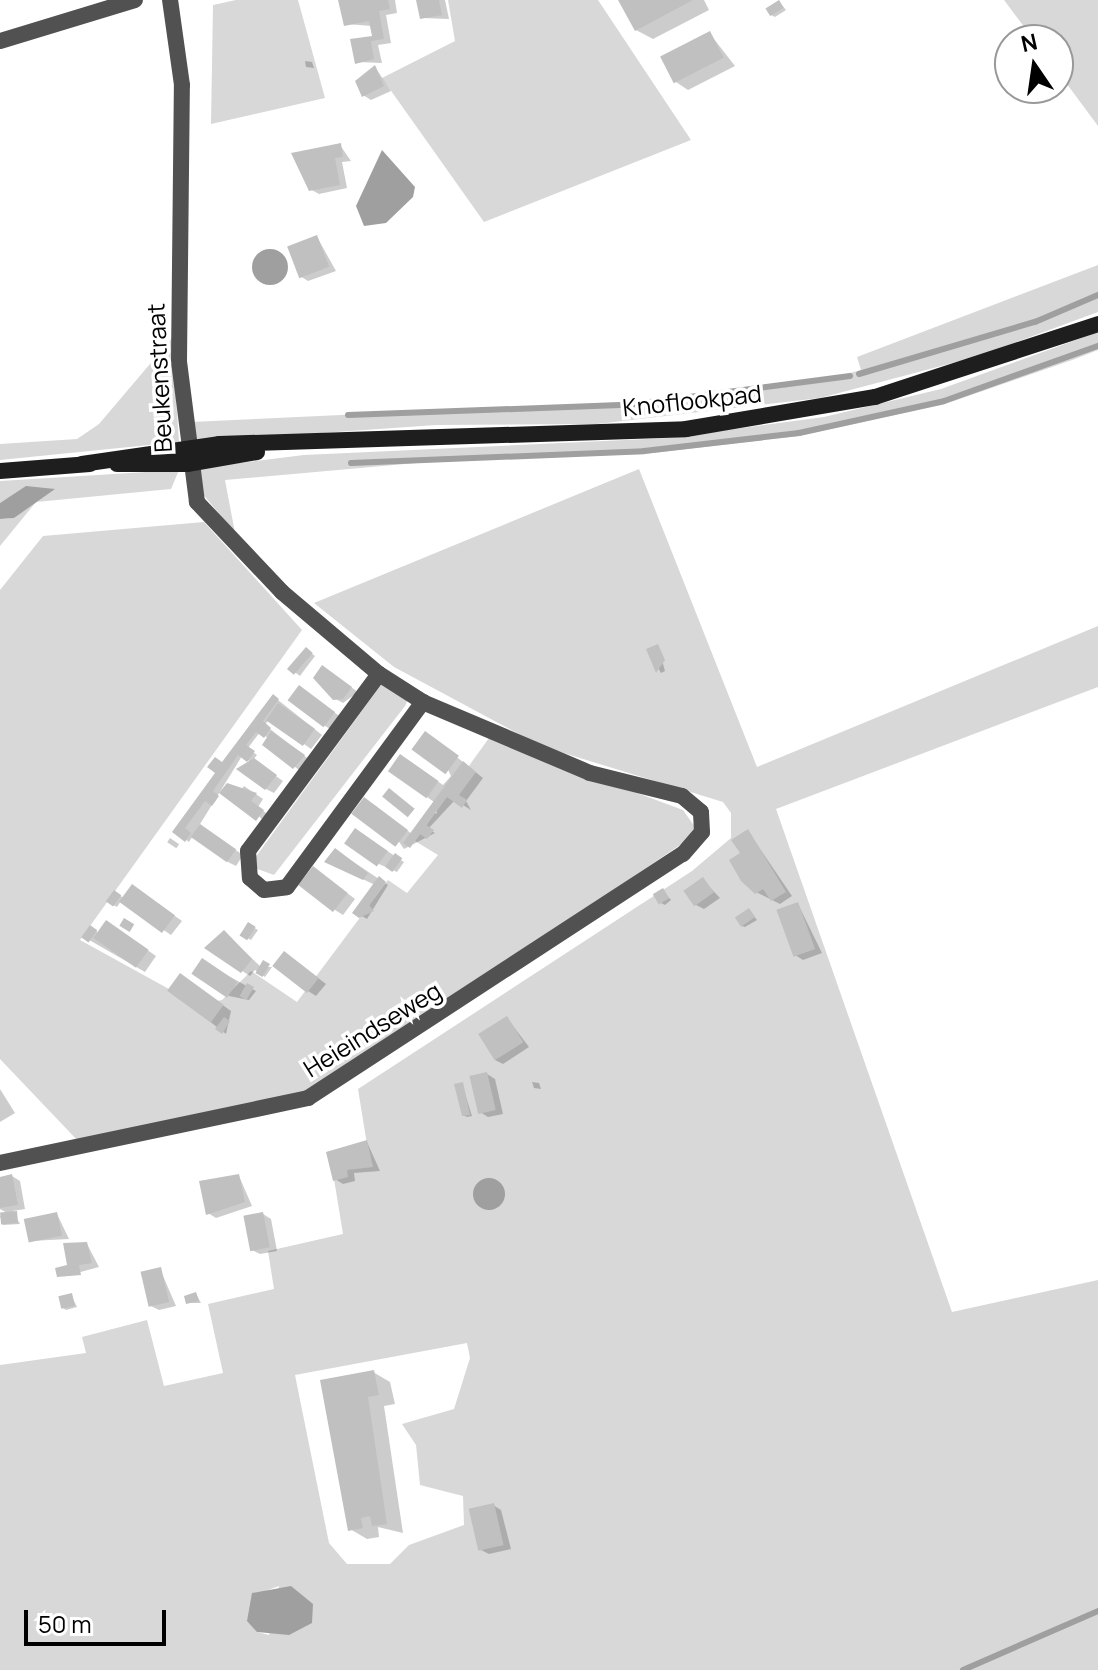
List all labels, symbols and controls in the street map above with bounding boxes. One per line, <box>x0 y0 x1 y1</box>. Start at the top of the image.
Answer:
north arrow <box>994 24 1074 104</box>
text: N <box>1018 26 1040 59</box>
street label: Beukenstraat <box>141 303 177 453</box>
street label: Knoflookpad <box>621 378 763 422</box>
street label: Heieindseweg <box>298 975 446 1083</box>
scale bar <box>28 1594 170 1644</box>
text: 50 m <box>38 1607 92 1640</box>

